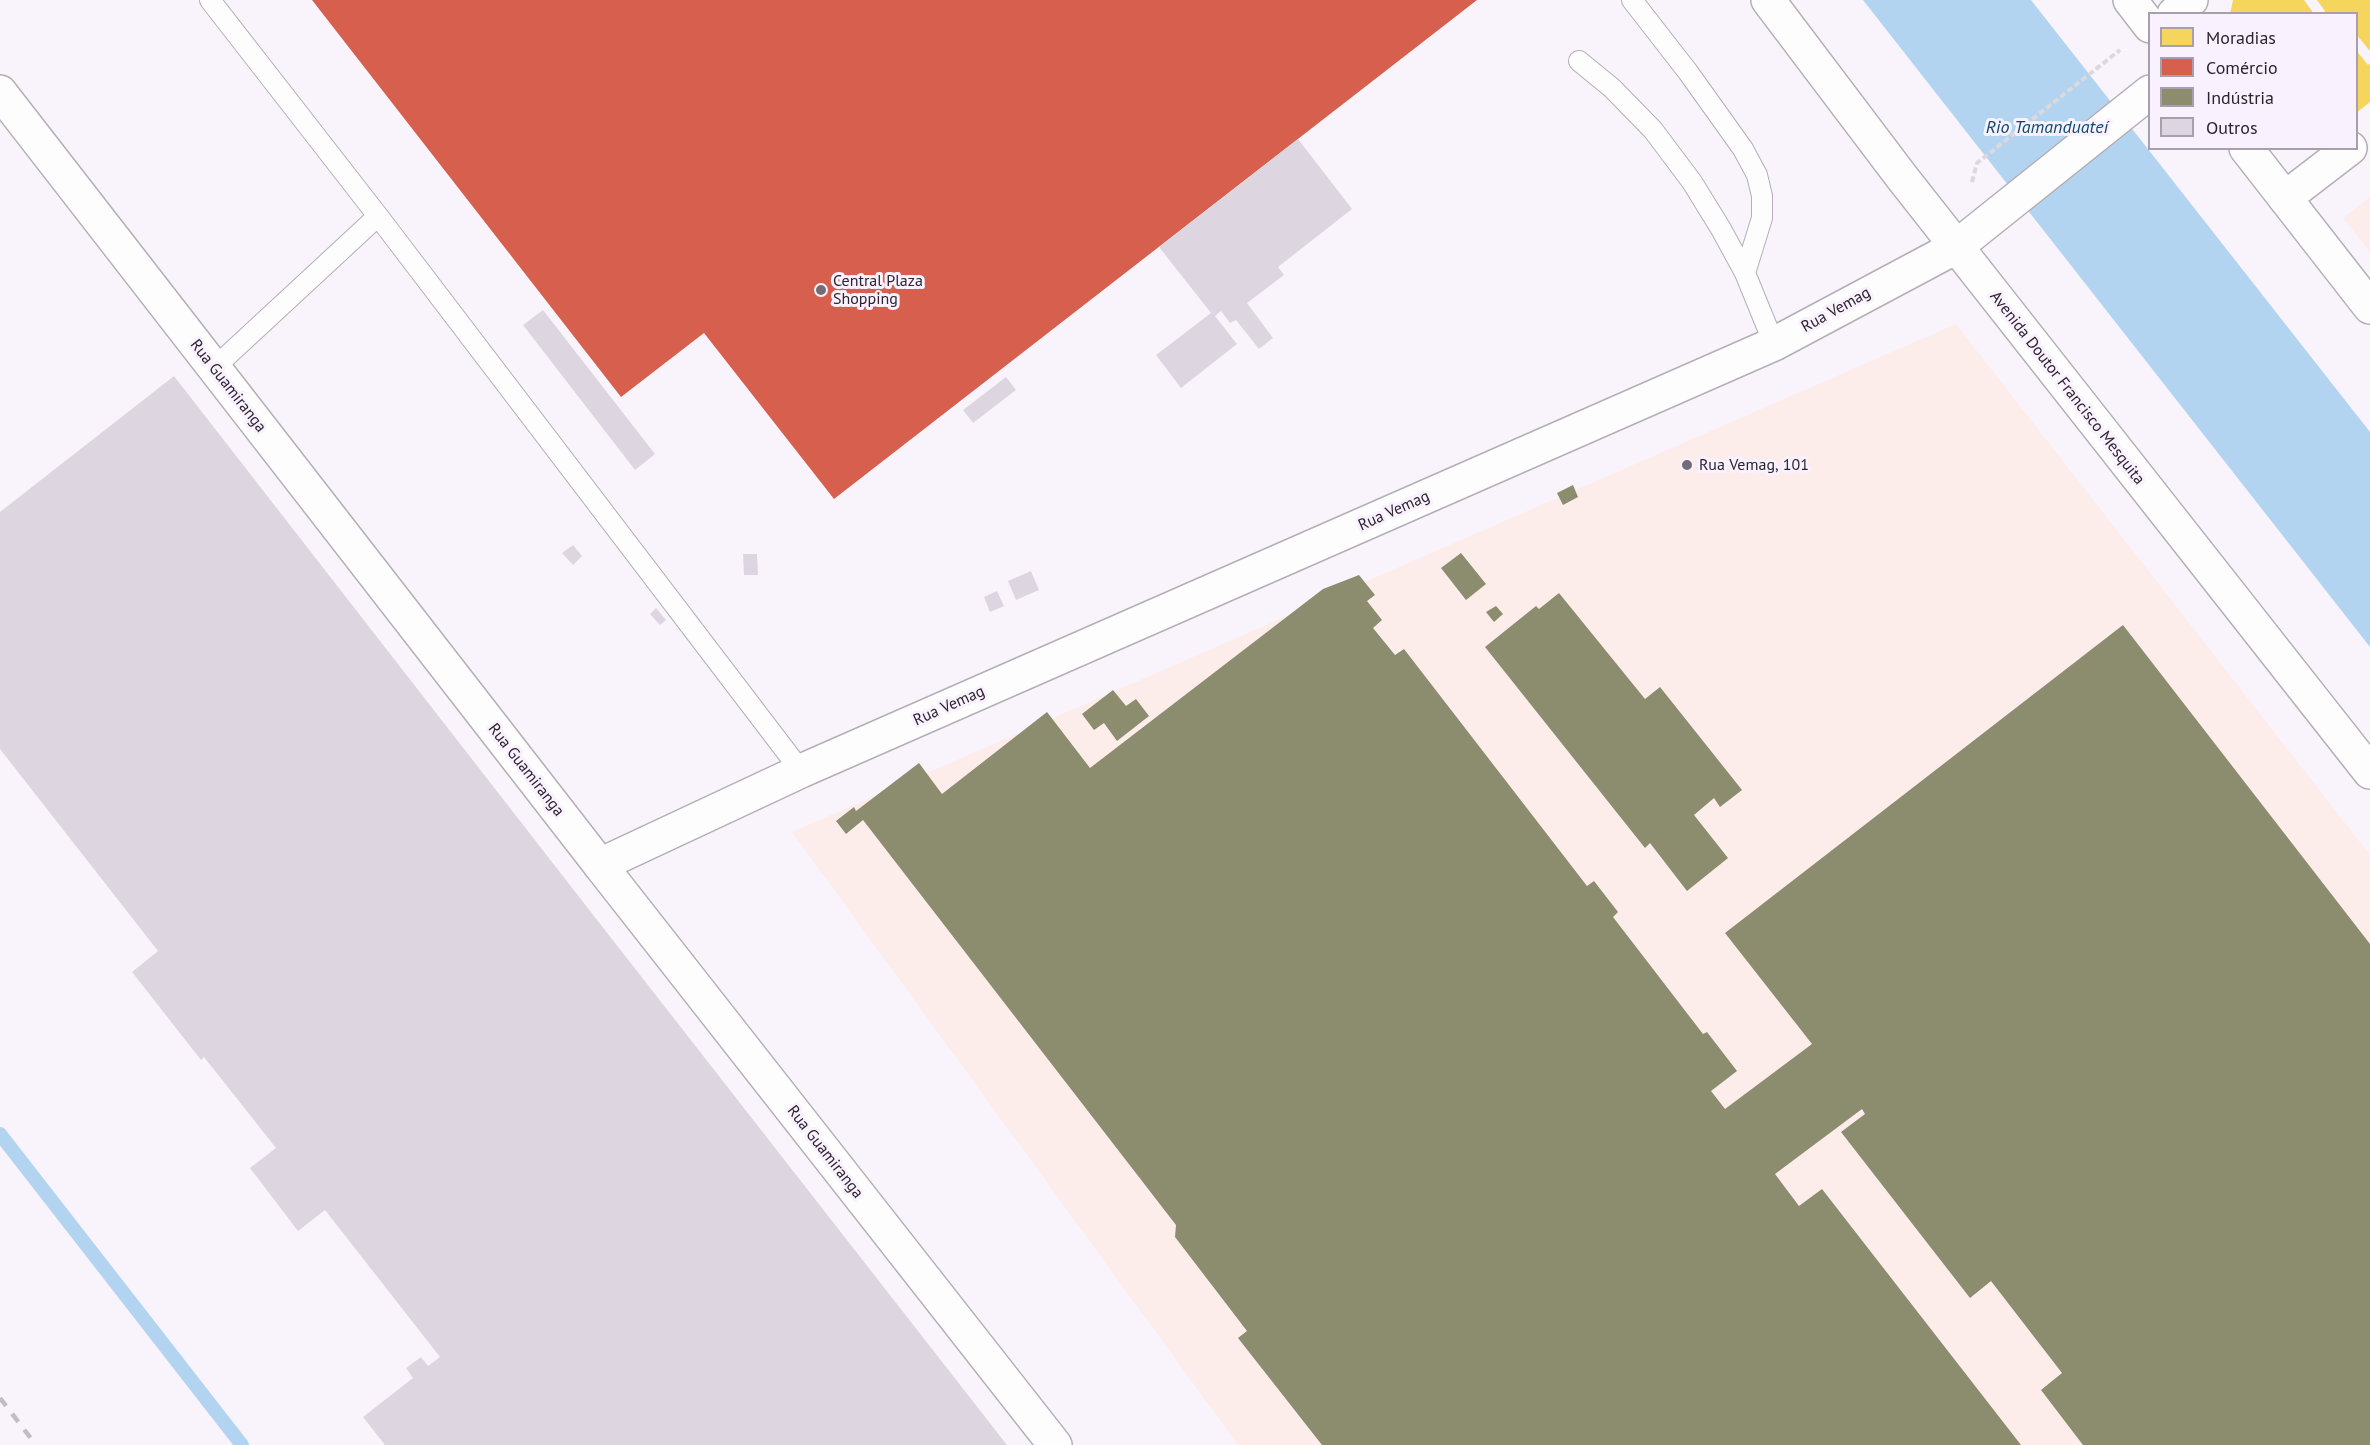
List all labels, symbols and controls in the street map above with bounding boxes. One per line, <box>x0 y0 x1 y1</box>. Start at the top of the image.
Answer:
legend <box>2148 12 2358 150</box>
text: Moradias <box>2206 26 2276 49</box>
text: Comércio <box>2206 56 2278 79</box>
text: Indústria <box>2206 86 2274 109</box>
text: Outros <box>2206 116 2257 139</box>
water label: Rio Tamanduateí <box>1986 117 2108 139</box>
place label: Central Plaza Shopping <box>833 271 923 309</box>
marker: Central Plaza Shopping <box>814 283 828 297</box>
street label: Rua Vemag <box>1798 283 1874 337</box>
street label: Avenida Doutor Francisco Mesquita <box>1985 287 2149 489</box>
street label: Rua Guamiranga <box>186 336 270 436</box>
place label: Rua Vemag, 101 <box>1699 455 1809 475</box>
marker: Rua Vemag, 101 <box>1680 458 1694 472</box>
street label: Rua Vemag <box>1355 487 1433 535</box>
street label: Rua Vemag <box>910 682 988 730</box>
street label: Rua Guamiranga <box>484 720 568 820</box>
street label: Rua Guamiranga <box>783 1102 867 1202</box>

